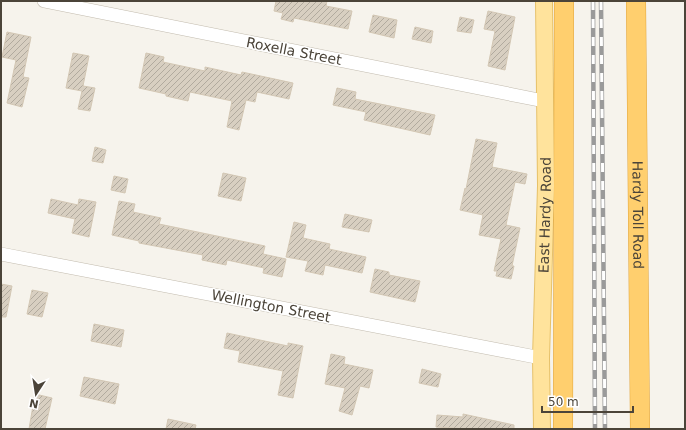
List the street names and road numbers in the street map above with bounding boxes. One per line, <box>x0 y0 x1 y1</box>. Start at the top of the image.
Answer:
street label: Roxella Street <box>245 34 344 68</box>
street label: East Hardy Road <box>535 157 554 273</box>
street label: Hardy Toll Road <box>629 161 647 269</box>
street label: Wellington Street <box>210 287 332 325</box>

